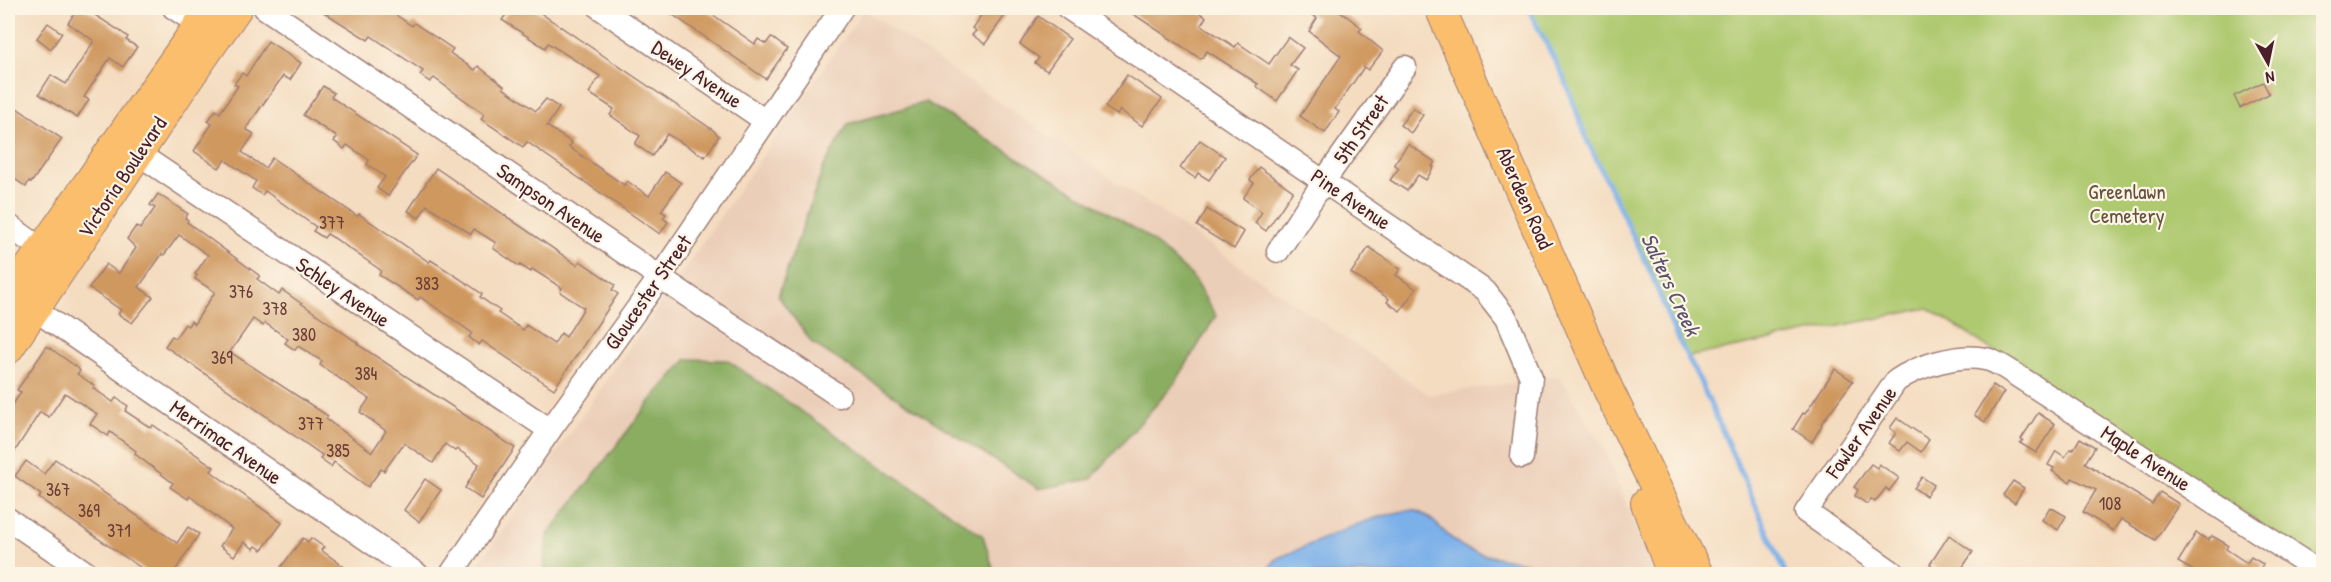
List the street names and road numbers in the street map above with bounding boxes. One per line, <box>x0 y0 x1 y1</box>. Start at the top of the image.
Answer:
street label: Dewey Avenue <box>646 33 748 115</box>
street label: 5th Street <box>1327 88 1396 170</box>
street label: Victoria Boulevard <box>71 111 173 243</box>
street label: Aberdeen Road <box>1490 142 1560 254</box>
street label: Sampson Avenue <box>491 156 611 250</box>
street label: Pine Avenue <box>1305 162 1397 236</box>
street label: Gloucester Street <box>598 228 699 355</box>
street label: Schley Avenue <box>290 250 396 334</box>
street label: Fowler Avenue <box>1818 380 1903 485</box>
street label: Merrimac Avenue <box>164 393 288 491</box>
street label: Maple Avenue <box>2095 418 2197 498</box>

